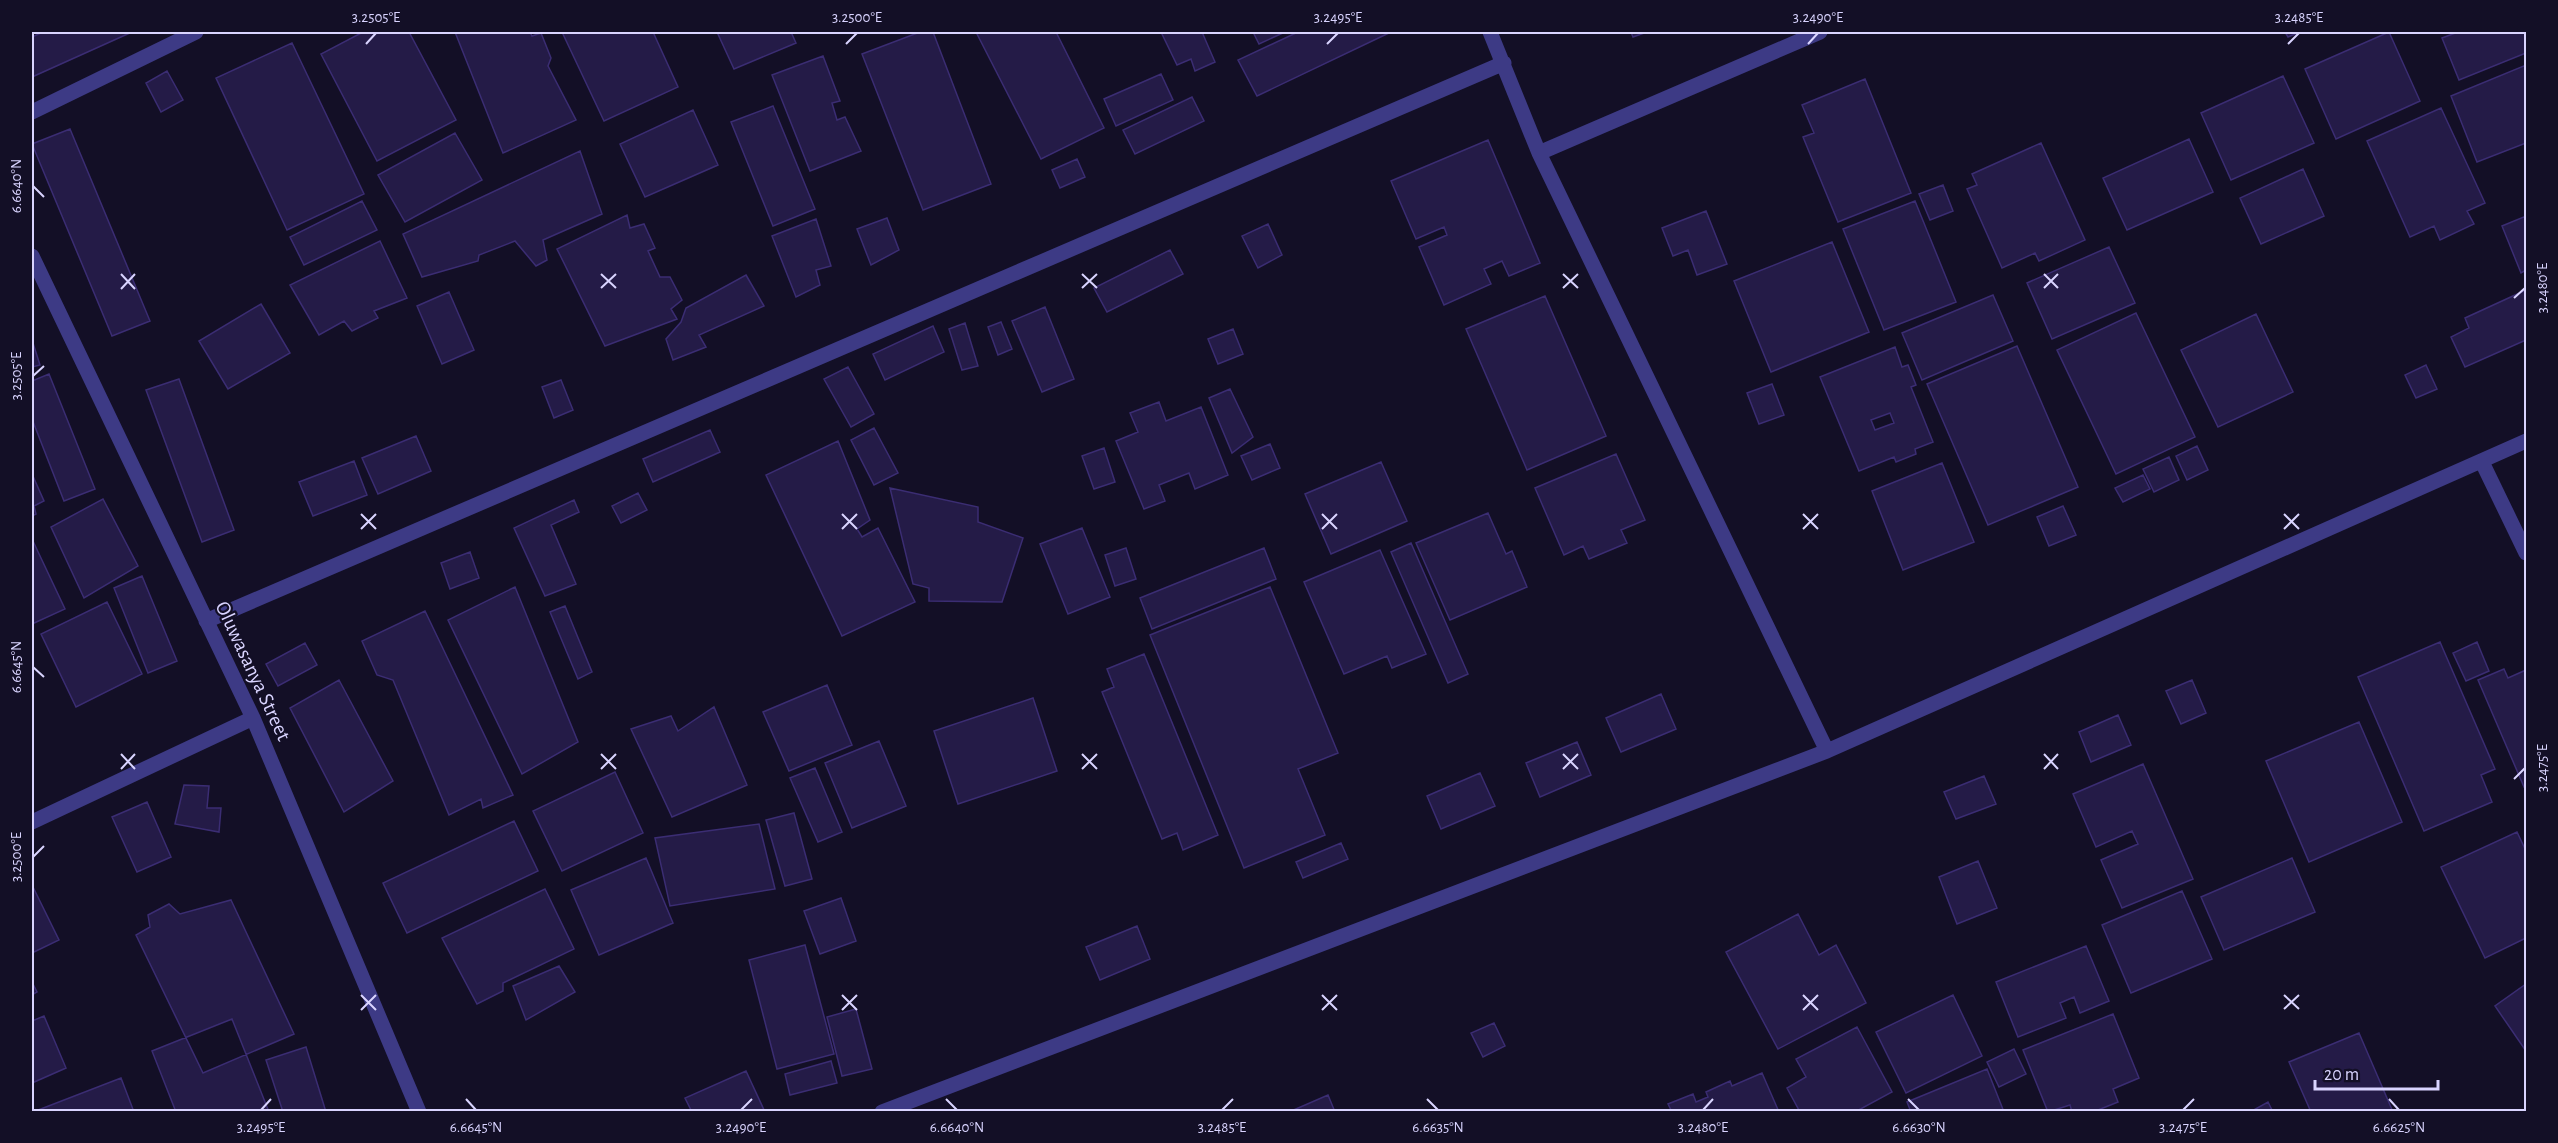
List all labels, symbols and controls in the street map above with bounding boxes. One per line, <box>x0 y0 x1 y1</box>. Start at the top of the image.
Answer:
text: 3.2505°E <box>352 10 400 25</box>
text: 3.2500°E <box>832 10 882 25</box>
text: 3.2495°E <box>1314 10 1362 25</box>
text: 3.2490°E <box>1793 10 1843 25</box>
text: 3.2485°E <box>2275 10 2323 25</box>
text: 6.6640°N <box>9 159 24 213</box>
text: 3.2480°E <box>2535 263 2550 313</box>
text: 3.2505°E <box>9 352 24 400</box>
street label: Oluwasanya Street <box>211 598 295 744</box>
text: 6.6645°N <box>9 641 24 693</box>
text: 3.2475°E <box>2535 744 2550 792</box>
text: 3.2500°E <box>9 832 24 882</box>
scale bar <box>2315 1053 2438 1091</box>
text: 20 m <box>2324 1066 2359 1084</box>
text: 3.2495°E <box>237 1120 285 1135</box>
text: 6.6645°N <box>450 1120 502 1135</box>
text: 3.2490°E <box>716 1120 766 1135</box>
text: 6.6640°N <box>930 1120 984 1135</box>
text: 3.2485°E <box>1198 1120 1246 1135</box>
text: 6.6635°N <box>1412 1120 1464 1135</box>
text: 3.2480°E <box>1678 1120 1728 1135</box>
text: 6.6630°N <box>1892 1120 1946 1135</box>
text: 3.2475°E <box>2159 1120 2207 1135</box>
text: 6.6625°N <box>2373 1120 2425 1135</box>

